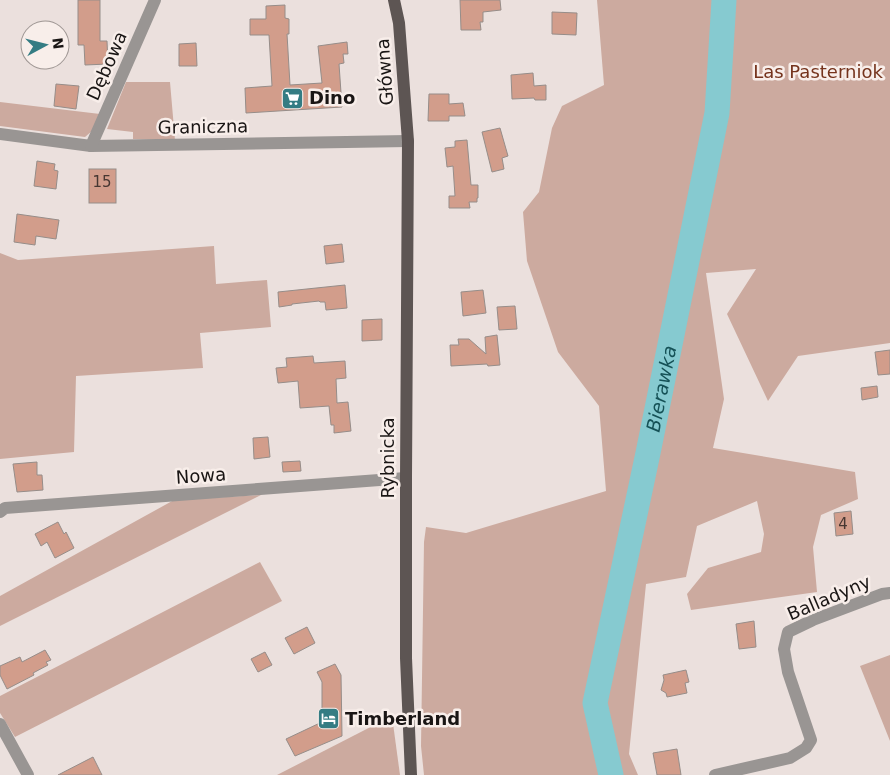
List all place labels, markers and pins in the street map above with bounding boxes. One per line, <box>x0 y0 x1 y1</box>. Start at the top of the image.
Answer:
supermarket icon: Dino <box>281 86 305 110</box>
place label: Dino <box>309 87 355 108</box>
hotel icon: Timberland <box>317 707 341 731</box>
place label: Timberland <box>345 708 460 729</box>

